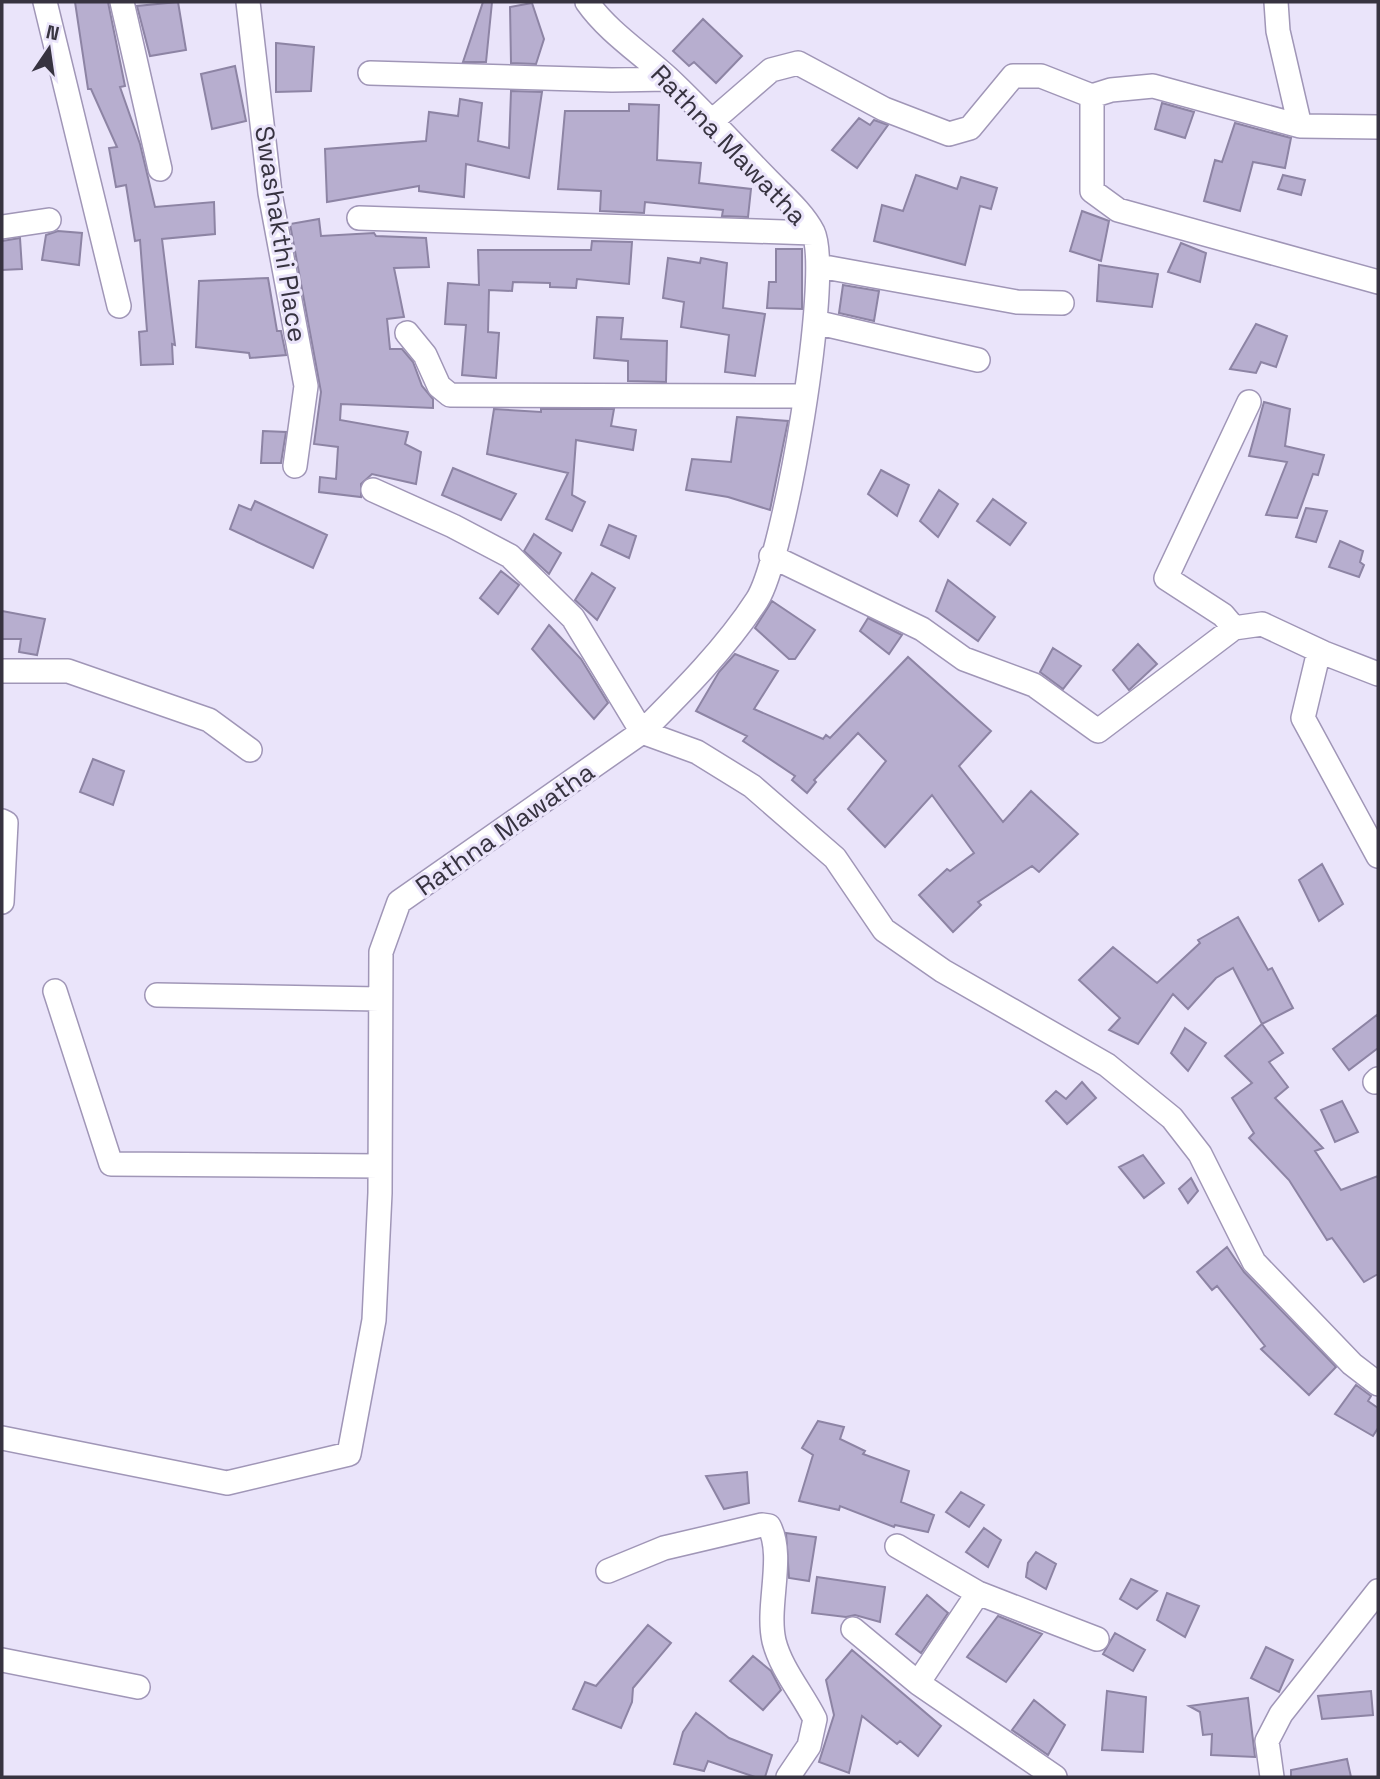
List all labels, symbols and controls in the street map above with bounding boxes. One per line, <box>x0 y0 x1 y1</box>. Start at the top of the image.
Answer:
north arrow <box>14 14 84 84</box>
text: N <box>44 19 62 47</box>
street label: Rathna Mawatha <box>644 57 814 233</box>
street label: Swashakthi Place <box>247 123 315 345</box>
street label: Rathna Mawatha <box>409 755 601 903</box>

